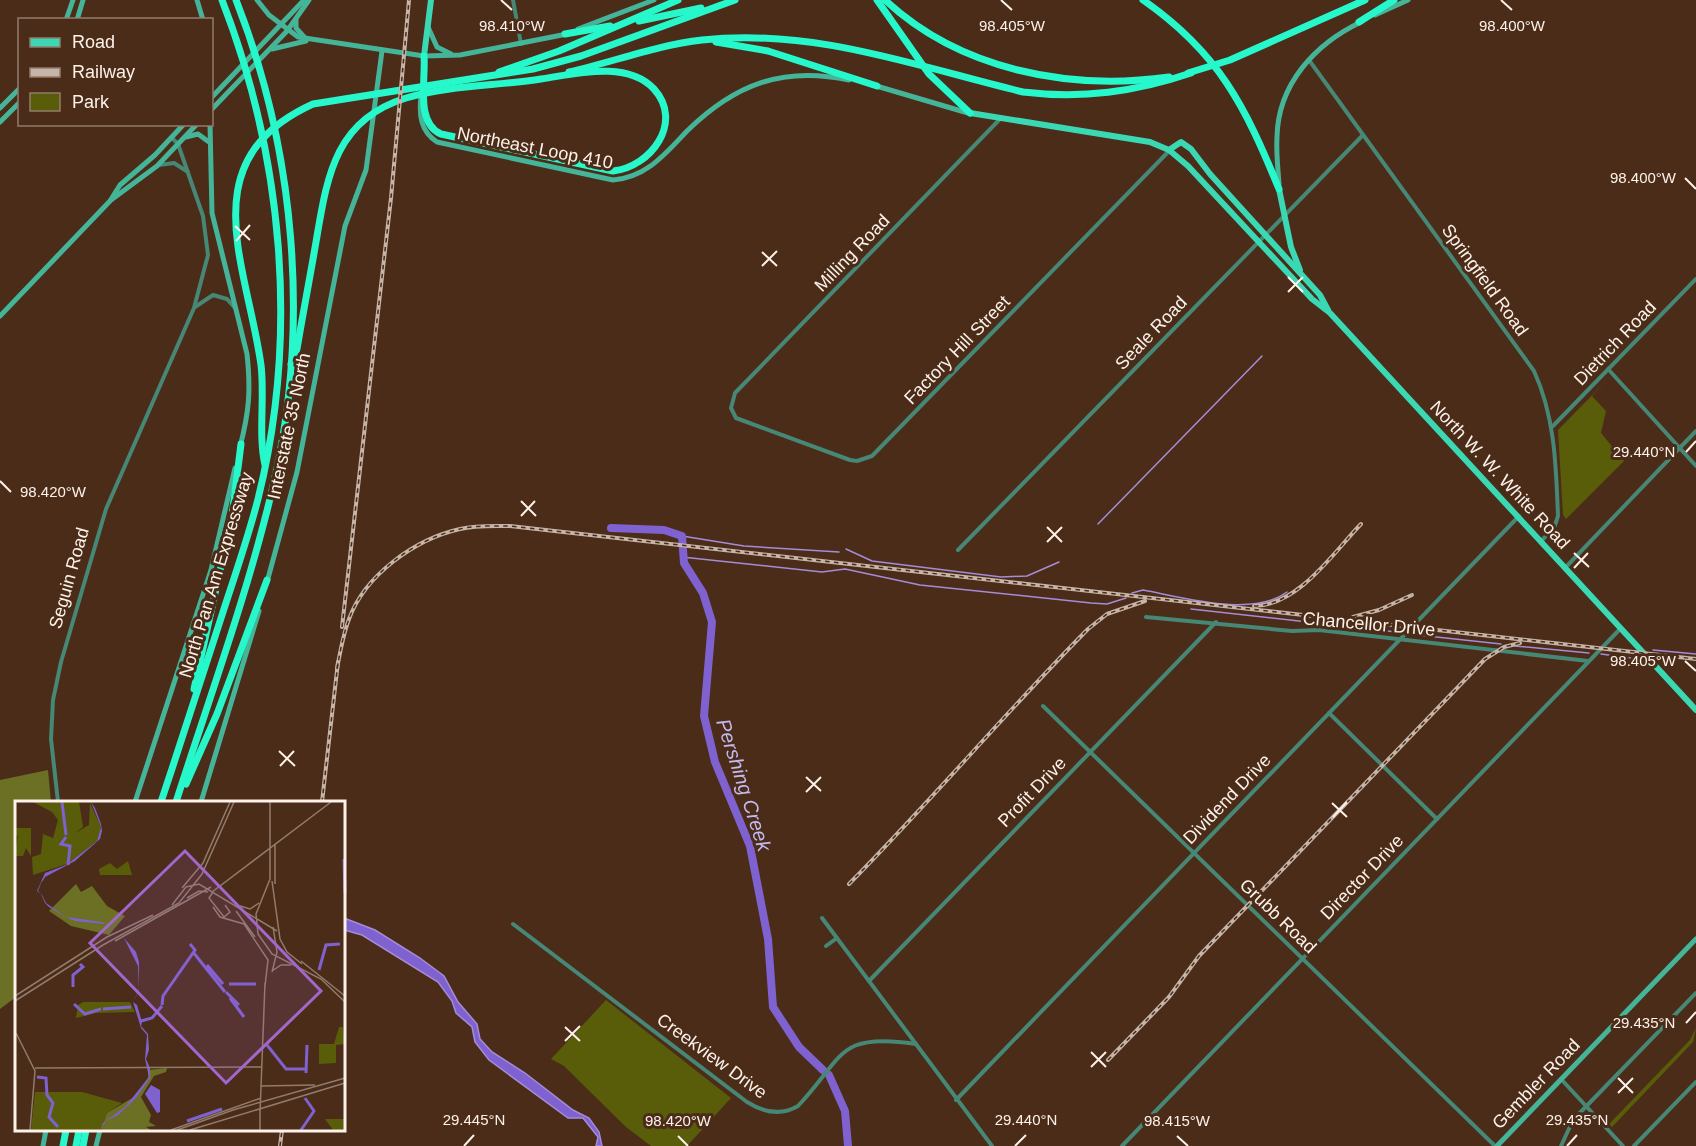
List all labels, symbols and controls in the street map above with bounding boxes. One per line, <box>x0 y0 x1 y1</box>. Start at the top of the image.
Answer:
text: 98.410°W <box>479 17 546 34</box>
text: 98.405°W <box>979 17 1046 34</box>
text: 98.400°W <box>1479 17 1546 34</box>
legend <box>18 18 213 126</box>
text: Road <box>72 32 115 52</box>
text: Railway <box>72 62 135 82</box>
text: Park <box>72 92 110 112</box>
street label: Northeast Loop 410 <box>455 123 615 173</box>
text: 98.400°W <box>1610 169 1677 186</box>
street label: Milling Road <box>810 210 894 296</box>
street label: Springfield Road <box>1438 220 1532 340</box>
street label: Factory Hill Street <box>900 292 1014 408</box>
street label: Seale Road <box>1111 292 1191 374</box>
street label: Dietrich Road <box>1570 297 1660 389</box>
street label: Interstate 35 North <box>264 351 314 501</box>
street label: North W. W. White Road <box>1426 397 1574 553</box>
text: 29.440°N <box>1613 443 1675 460</box>
street label: North Pan Am Expressway <box>175 470 257 680</box>
text: 98.420°W <box>20 483 87 500</box>
street label: Seguin Road <box>45 525 93 631</box>
street label: Chancellor Drive <box>1302 608 1436 640</box>
text: 98.405°W <box>1610 652 1677 669</box>
water label: Pershing Creek <box>712 716 776 855</box>
street label: Dividend Drive <box>1179 750 1275 848</box>
street label: Profit Drive <box>994 753 1070 831</box>
inset map <box>15 801 345 1131</box>
street label: Director Drive <box>1317 830 1407 924</box>
street label: Grubb Road <box>1236 875 1320 957</box>
street label: Creekview Drive <box>653 1009 771 1103</box>
text: 29.435°N <box>1613 1014 1675 1031</box>
street label: Gembler Road <box>1488 1035 1584 1133</box>
text: 29.445°N <box>443 1111 505 1128</box>
text: 29.440°N <box>995 1111 1057 1128</box>
text: 29.435°N <box>1546 1111 1608 1128</box>
text: 98.420°W <box>645 1112 712 1129</box>
text: 98.415°W <box>1144 1112 1211 1129</box>

